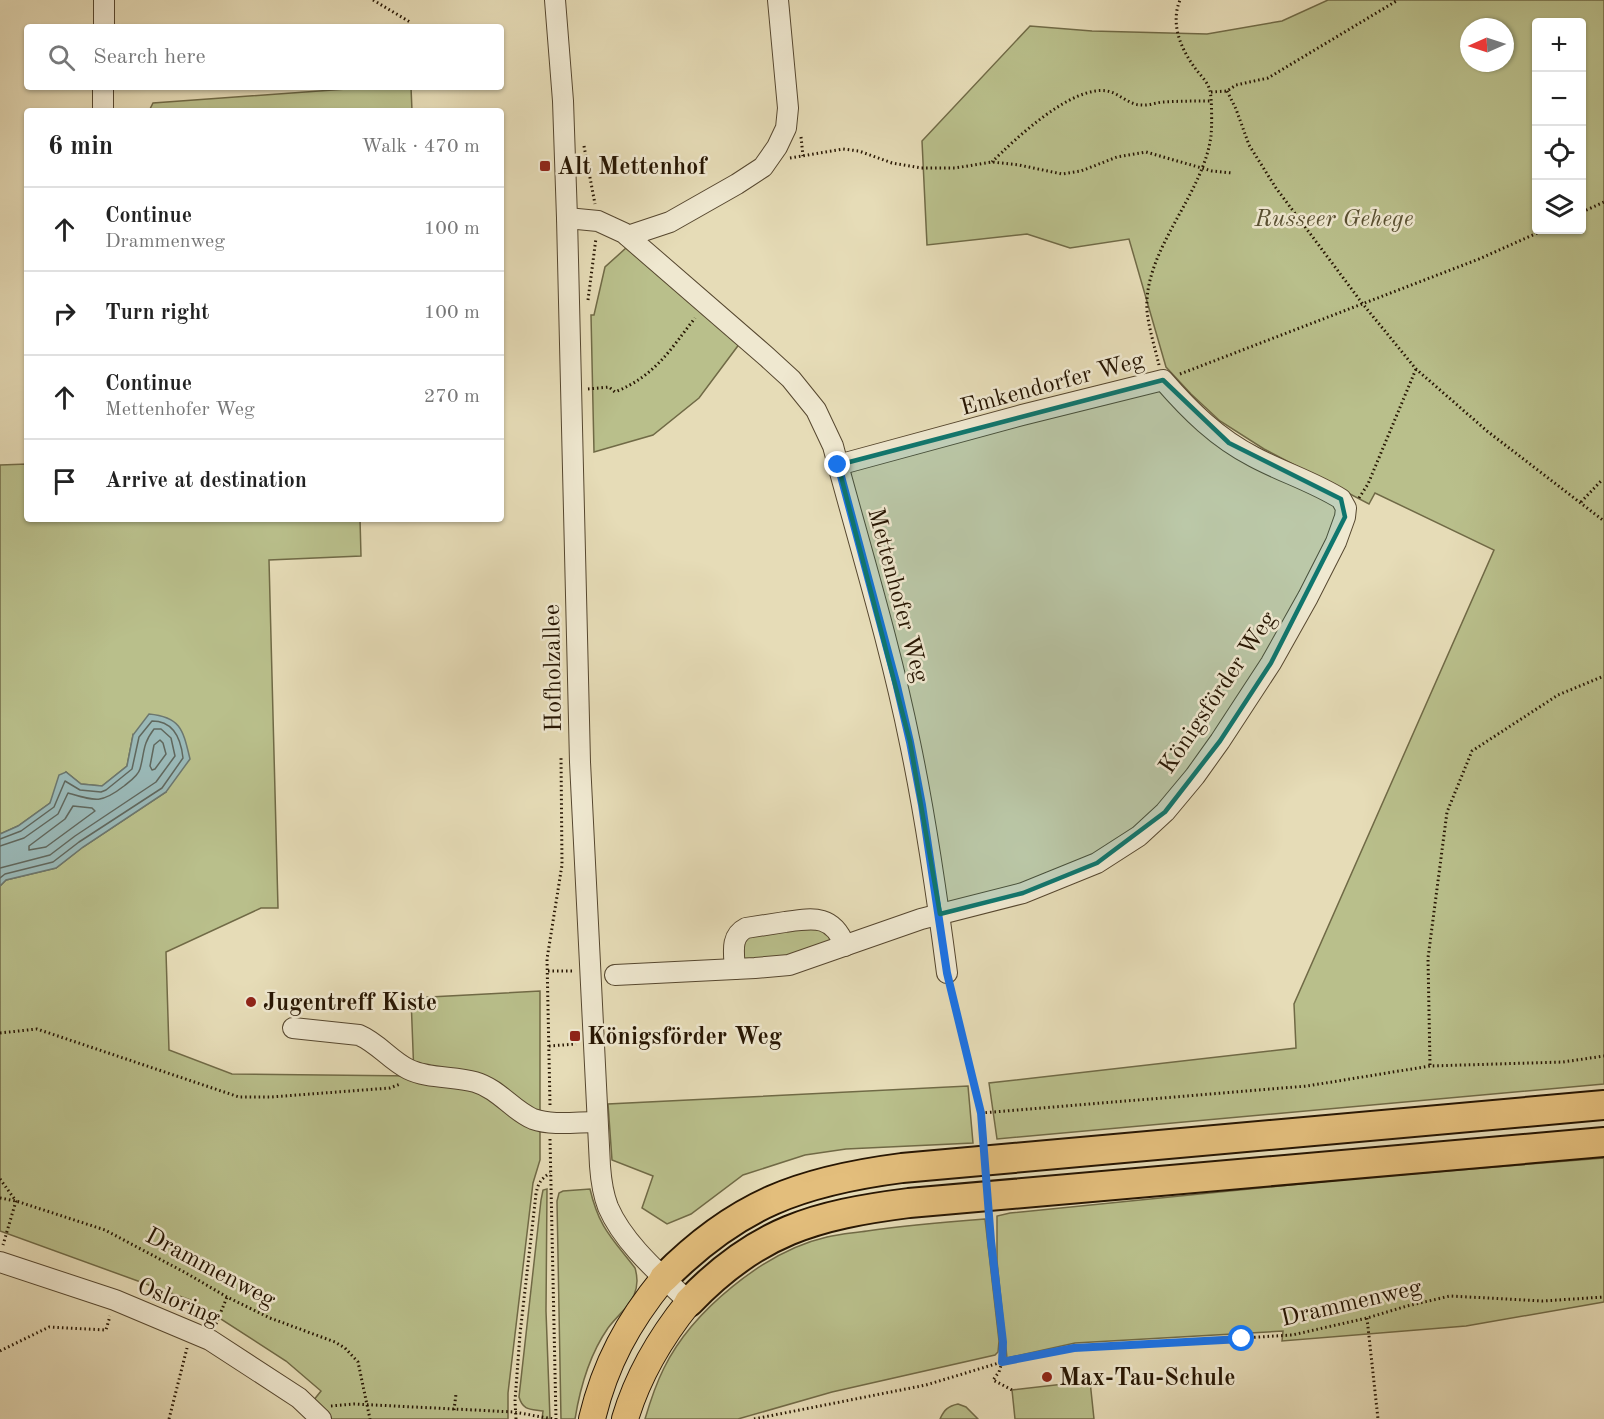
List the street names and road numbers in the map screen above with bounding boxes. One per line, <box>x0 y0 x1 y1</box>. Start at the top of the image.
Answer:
street label: Emkendorfer Weg <box>958 349 1147 421</box>
street label: Mettenhofer Weg <box>862 506 932 685</box>
street label: Hofholzallee <box>541 604 567 732</box>
street label: Königsförder Weg <box>1156 608 1282 779</box>
street label: Drammenweg <box>141 1224 279 1313</box>
street label: Osloring <box>133 1275 223 1331</box>
street label: Drammenweg <box>1279 1276 1424 1332</box>

